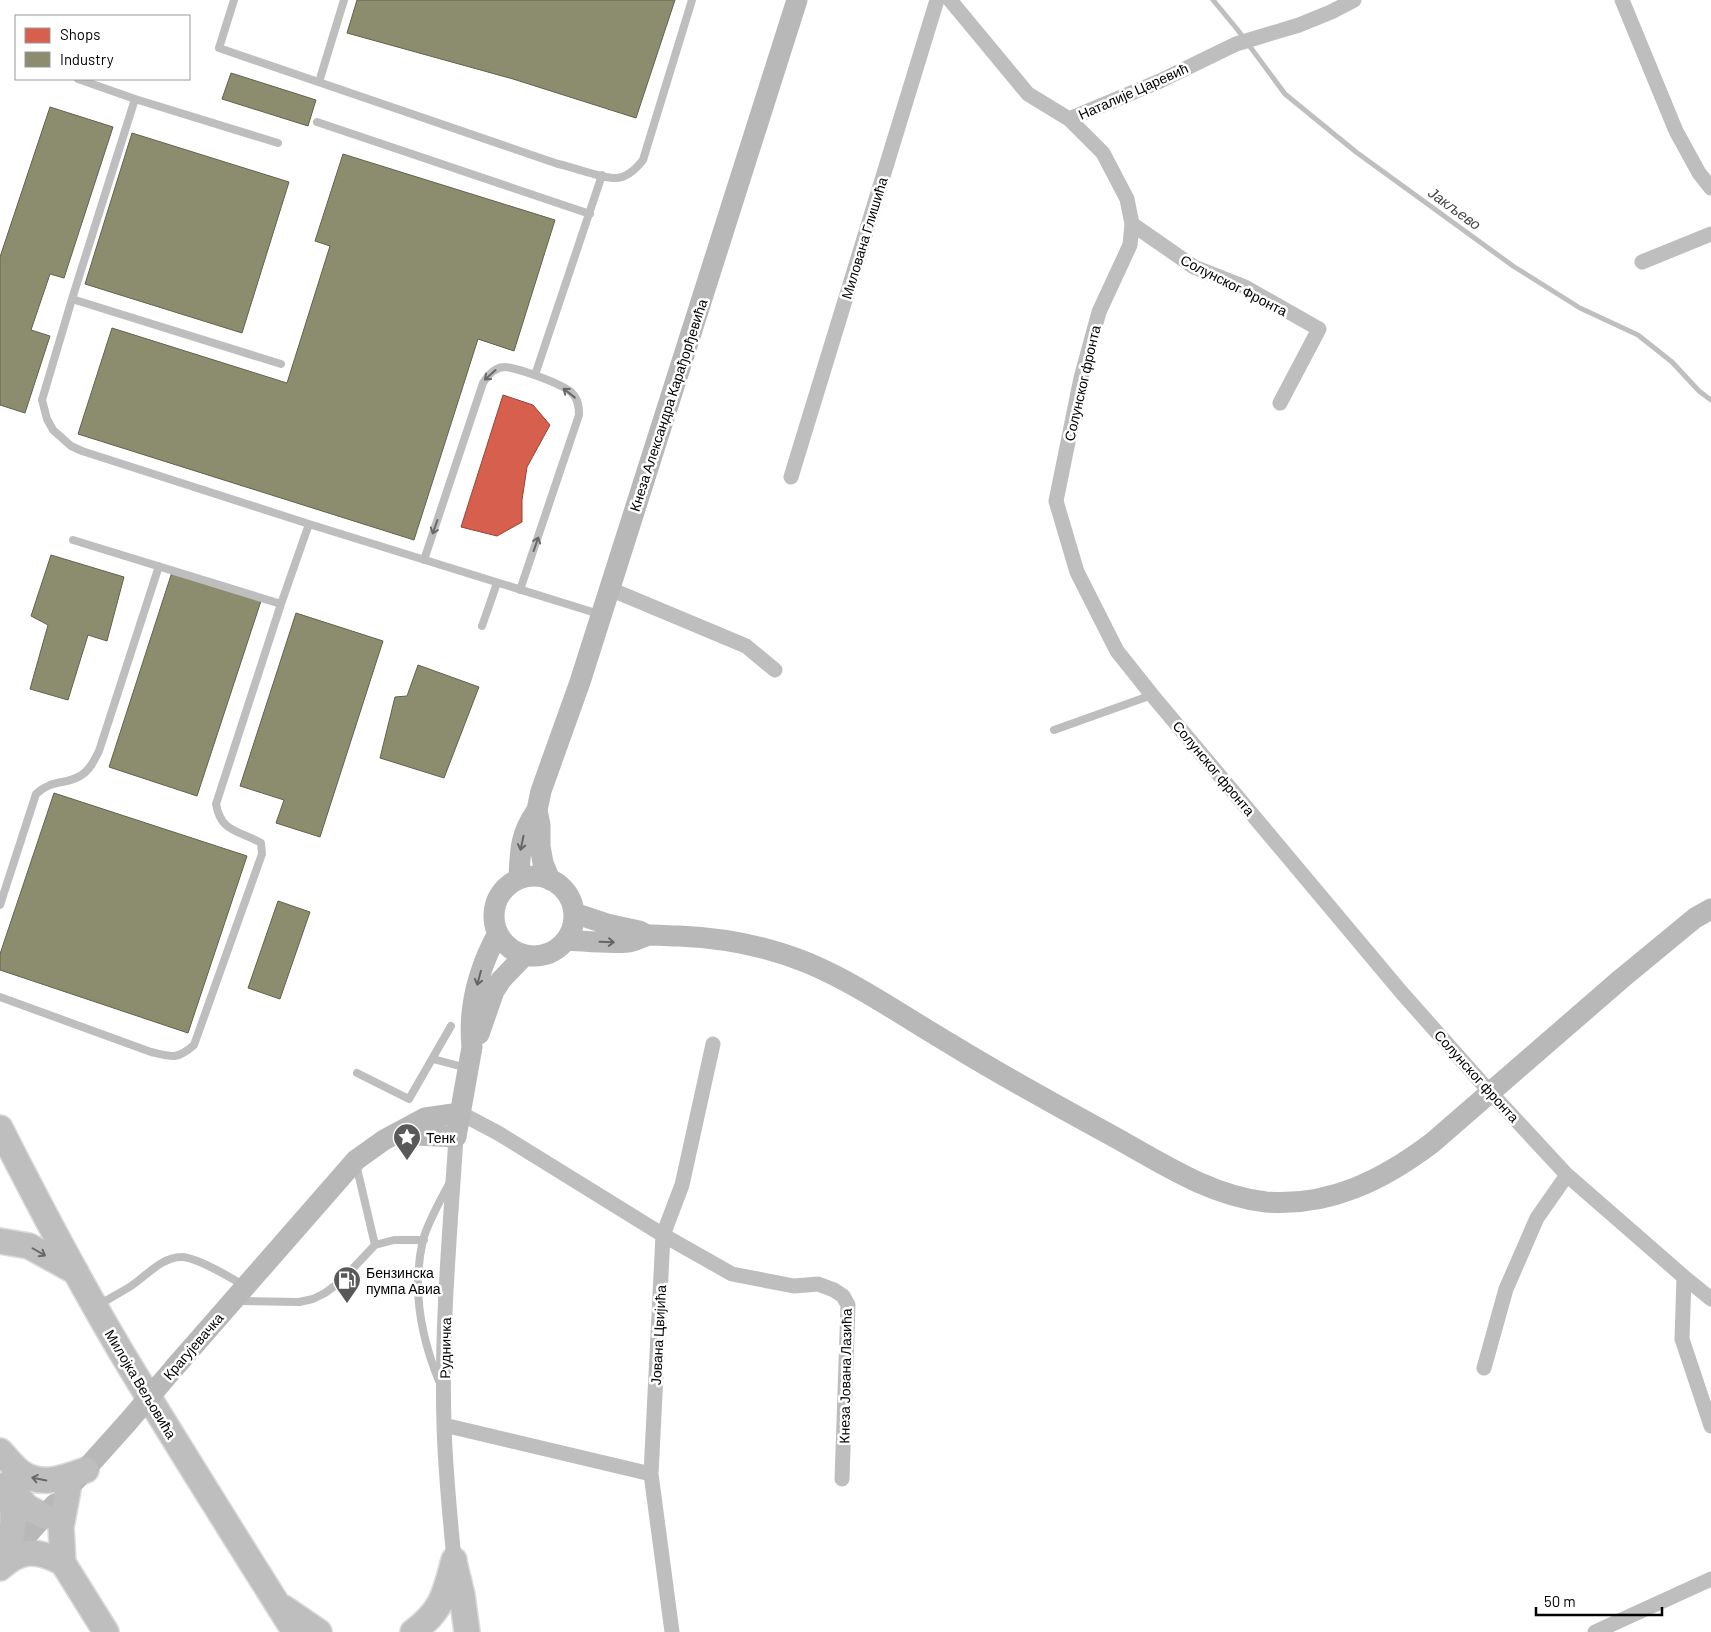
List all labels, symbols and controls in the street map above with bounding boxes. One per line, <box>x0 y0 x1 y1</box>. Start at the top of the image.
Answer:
legend <box>15 15 190 80</box>
text: Shops <box>60 25 100 43</box>
text: Industry <box>60 50 114 68</box>
street label: Наталије Царевић <box>1075 59 1191 123</box>
street label: Милована Глишића <box>837 175 891 301</box>
water label: Јакљево <box>1424 182 1485 233</box>
street label: Солунског Фронта <box>1178 251 1290 319</box>
street label: Кнеза Александра Карађорђевића <box>626 296 710 513</box>
street label: Солунског фронта <box>1060 323 1104 443</box>
one-way arrow <box>484 370 497 381</box>
one-way arrow <box>563 387 576 398</box>
one-way arrow <box>430 518 439 534</box>
one-way arrow <box>531 536 541 552</box>
street label: Солунског фронта <box>1169 717 1259 819</box>
one-way arrow <box>517 834 526 850</box>
one-way arrow <box>599 938 615 947</box>
one-way arrow <box>474 969 483 985</box>
street label: Солунског фронта <box>1431 1026 1523 1126</box>
place icon: Тенк <box>392 1122 422 1161</box>
place label: Тенк <box>426 1129 456 1146</box>
one-way arrow <box>32 1247 47 1257</box>
place label: Бензинска пумпа Авиа <box>366 1264 441 1297</box>
fuel station icon: Бензинска пумпа Авиа <box>332 1265 362 1304</box>
street label: Јована Цвијића <box>647 1284 669 1386</box>
street label: Кнеза Јована Лазића <box>835 1308 855 1444</box>
street label: Крагујевачка <box>159 1309 227 1383</box>
street label: Рудничка <box>436 1317 454 1379</box>
street label: Милојка Вељовића <box>102 1326 180 1442</box>
one-way arrow <box>31 1474 47 1484</box>
scale bar <box>1536 1584 1662 1616</box>
text: 50 m <box>1544 1592 1576 1610</box>

